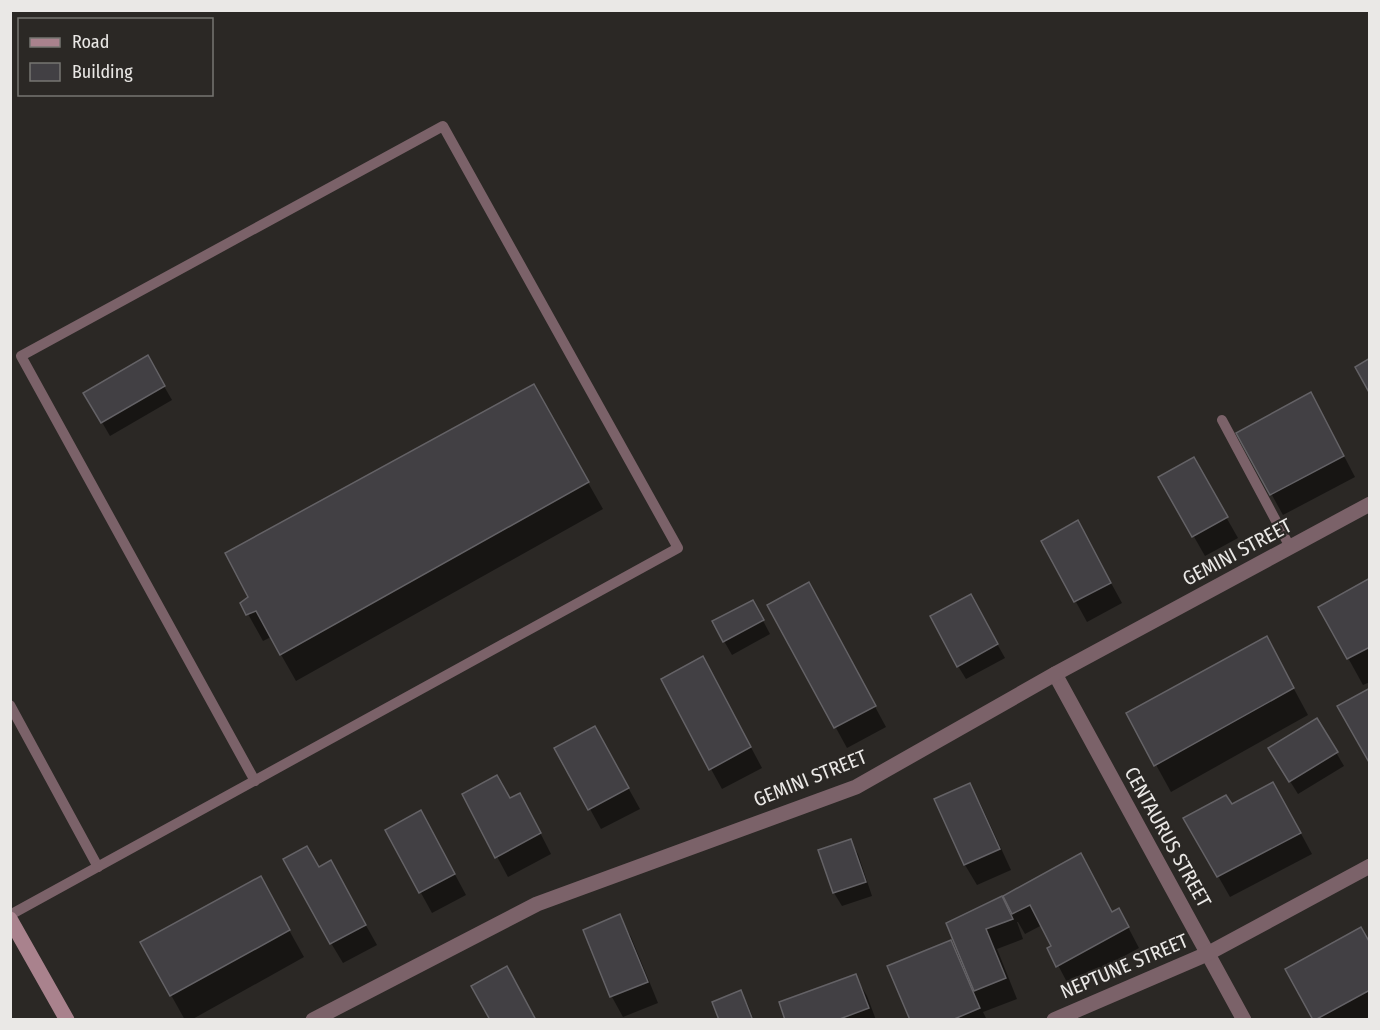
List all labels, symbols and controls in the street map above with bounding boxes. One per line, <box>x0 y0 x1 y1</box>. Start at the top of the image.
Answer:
legend <box>18 18 213 96</box>
text: Road <box>72 31 109 53</box>
text: Building <box>72 61 133 83</box>
street label: GEMINI STREET <box>1178 513 1296 591</box>
street label: GEMINI STREET <box>750 744 871 812</box>
street label: CENTAURUS STREET <box>1120 763 1217 912</box>
street label: NEPTUNE STREET <box>1057 928 1192 1004</box>

